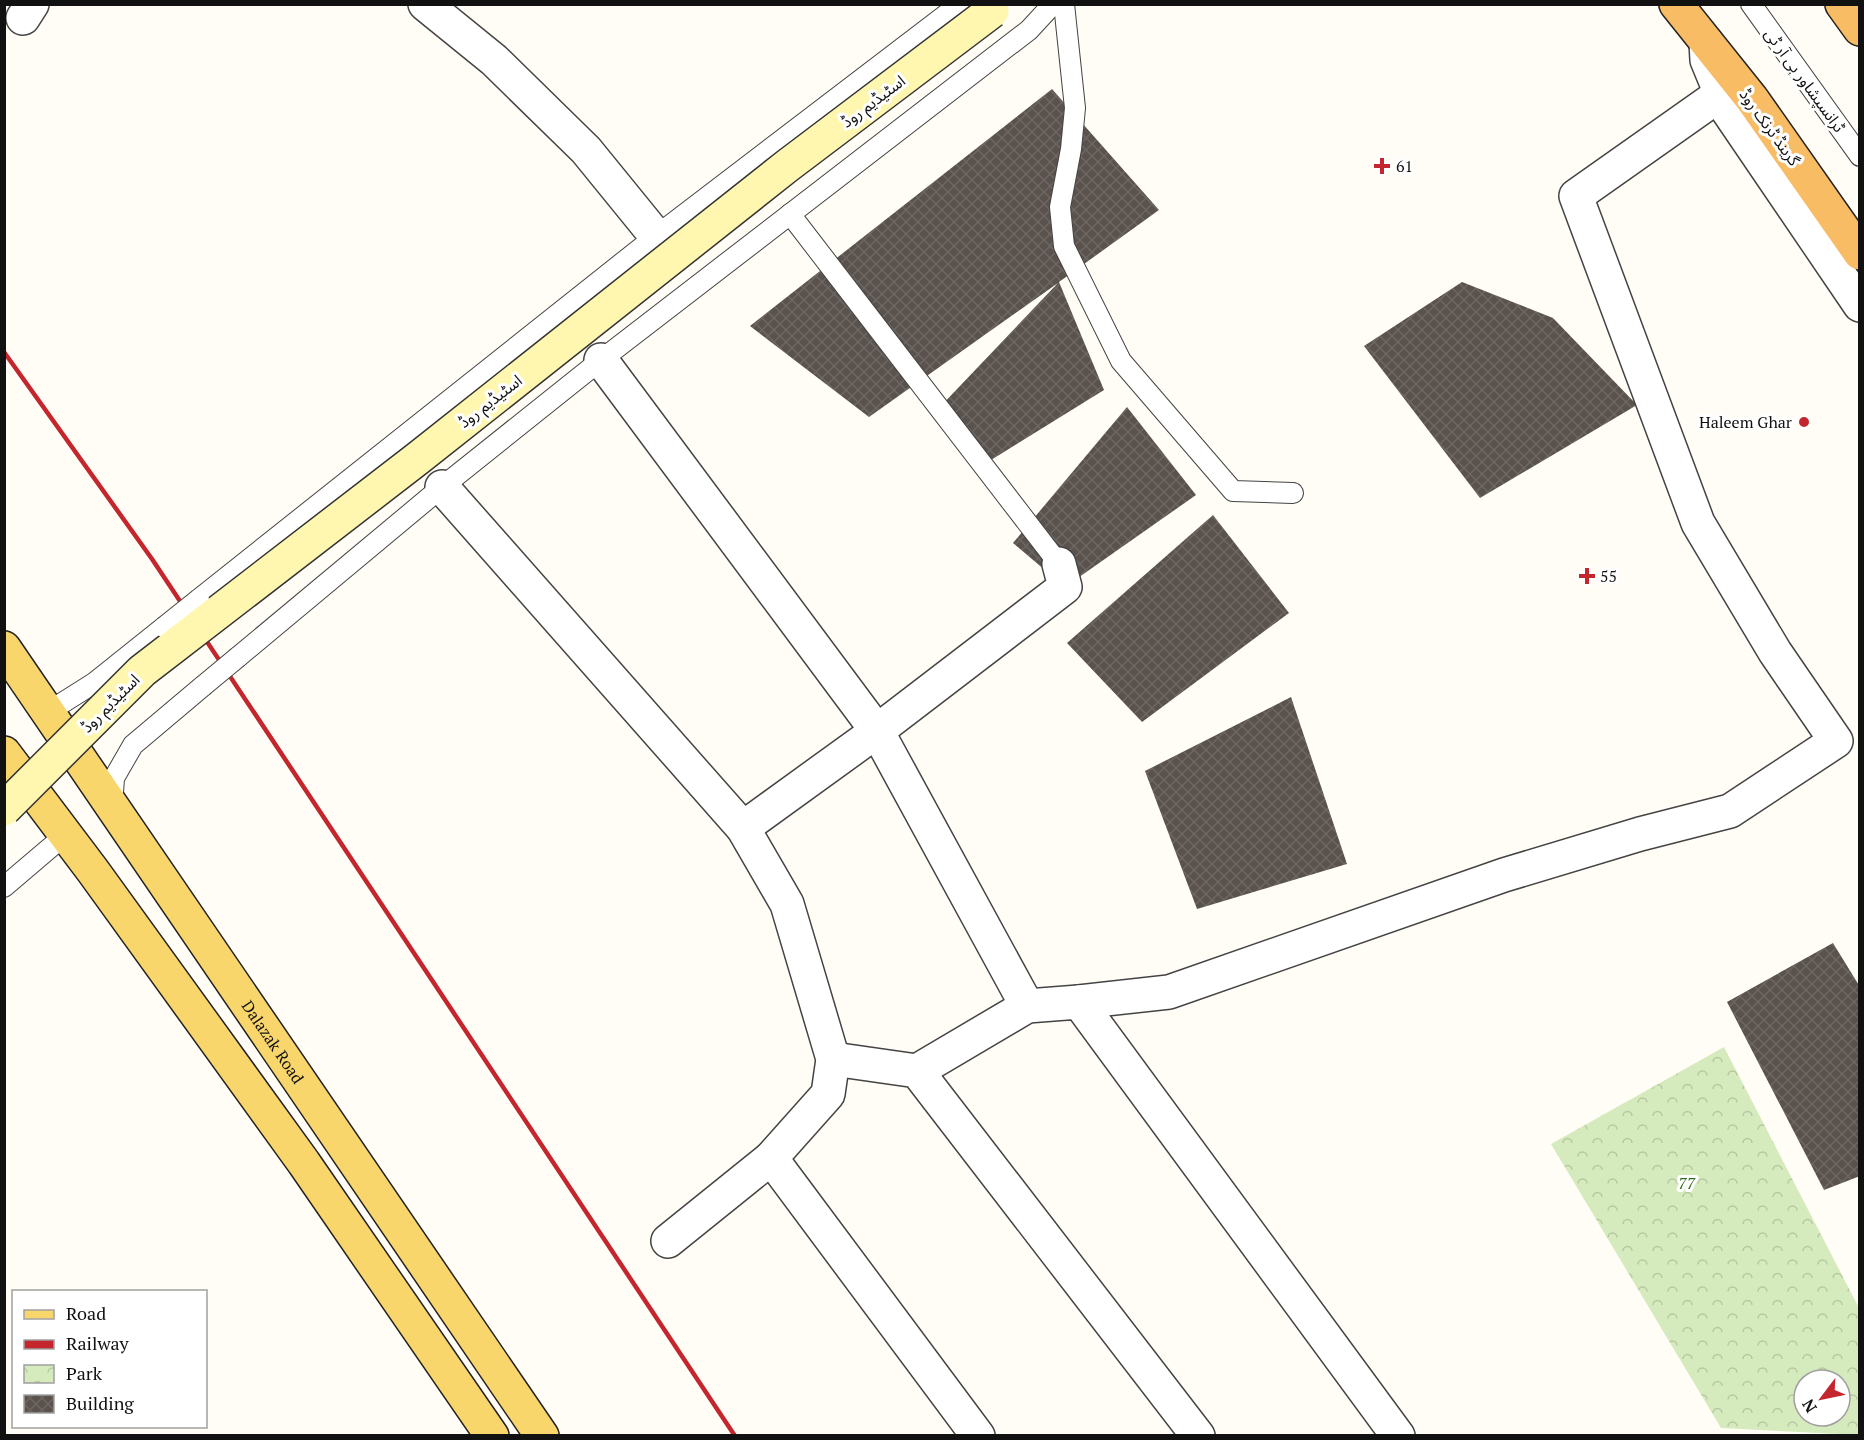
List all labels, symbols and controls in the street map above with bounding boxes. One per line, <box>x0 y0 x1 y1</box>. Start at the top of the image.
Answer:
street label: ٹرانسپشاور بی آر ٹی <box>1760 24 1850 137</box>
street label: اسٹیڈیم روڈ <box>836 70 911 134</box>
street label: گرینڈ ٹرنک روڈ <box>1735 84 1806 170</box>
place label: 61 <box>1396 155 1413 177</box>
marker: 61 <box>1373 157 1391 175</box>
street label: اسٹیڈیم روڈ <box>454 369 528 434</box>
place label: Haleem Ghar <box>1699 411 1793 433</box>
marker: Haleem Ghar <box>1797 415 1811 429</box>
place label: 55 <box>1600 565 1617 587</box>
marker: 55 <box>1578 567 1596 585</box>
street label: اسٹیڈیم روڈ <box>76 669 146 739</box>
street label: Dalazak Road <box>237 996 309 1088</box>
park label: 77 <box>1679 1172 1696 1194</box>
legend <box>12 1290 207 1428</box>
text: Road <box>66 1301 106 1325</box>
text: Railway <box>66 1331 130 1355</box>
text: Park <box>66 1361 103 1385</box>
north arrow <box>1792 1368 1852 1428</box>
text: Building <box>66 1391 134 1415</box>
text: N <box>1797 1395 1822 1417</box>

